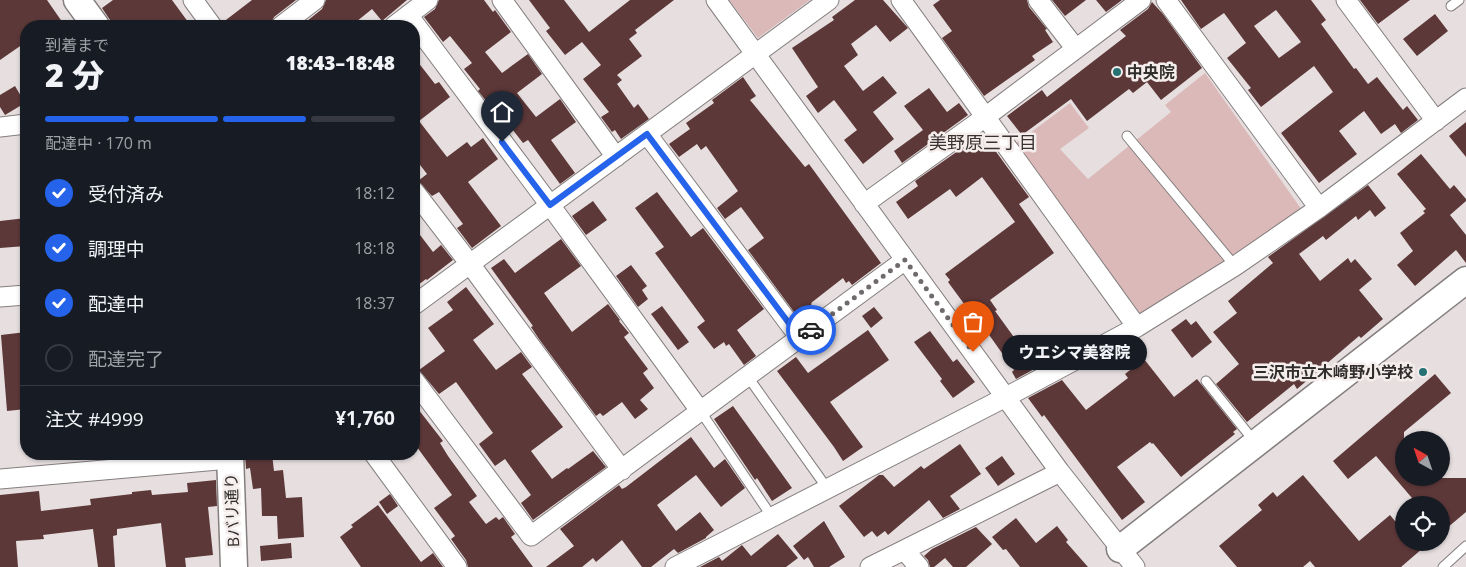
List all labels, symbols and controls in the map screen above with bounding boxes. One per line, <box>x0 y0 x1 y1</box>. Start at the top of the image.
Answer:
text: 到着まで <box>45 34 109 56</box>
text: 18:43–18:48 <box>285 50 395 76</box>
text: 2 分 <box>45 53 104 96</box>
place label: 中央院 <box>1127 61 1175 83</box>
marker: 中央院 <box>1111 66 1123 78</box>
pin <box>481 91 523 142</box>
icon: home <box>488 98 516 126</box>
district label: 美野原三丁目 <box>929 130 1037 154</box>
text: 配達中 · 170 m <box>45 132 152 154</box>
icon: check <box>45 179 73 207</box>
text: 受付済み <box>88 181 164 207</box>
text: 18:12 <box>354 182 395 204</box>
icon: check <box>45 234 73 262</box>
text: 調理中 <box>88 236 145 262</box>
text: 18:18 <box>354 237 395 259</box>
icon: check <box>45 289 73 317</box>
text: 配達中 <box>88 291 145 317</box>
text: 18:37 <box>354 292 395 314</box>
pin <box>952 301 994 352</box>
courier <box>786 305 836 355</box>
icon: bag <box>959 308 987 336</box>
icon: car <box>797 316 825 344</box>
callout: ウエシマ美容院 <box>1003 334 1148 370</box>
text: ウエシマ美容院 <box>1018 341 1131 363</box>
text: 配達完了 <box>88 346 164 372</box>
place label: 三沢市立木崎野小学校 <box>1253 361 1413 383</box>
marker: 三沢市立木崎野小学校 <box>1417 366 1429 378</box>
text: ¥1,760 <box>335 405 395 431</box>
text: 注文 #4999 <box>45 406 144 432</box>
north arrow <box>1395 431 1450 486</box>
map controls <box>1395 431 1450 551</box>
street label: Bバリ通り <box>220 472 244 548</box>
button: locate <box>1395 496 1450 551</box>

